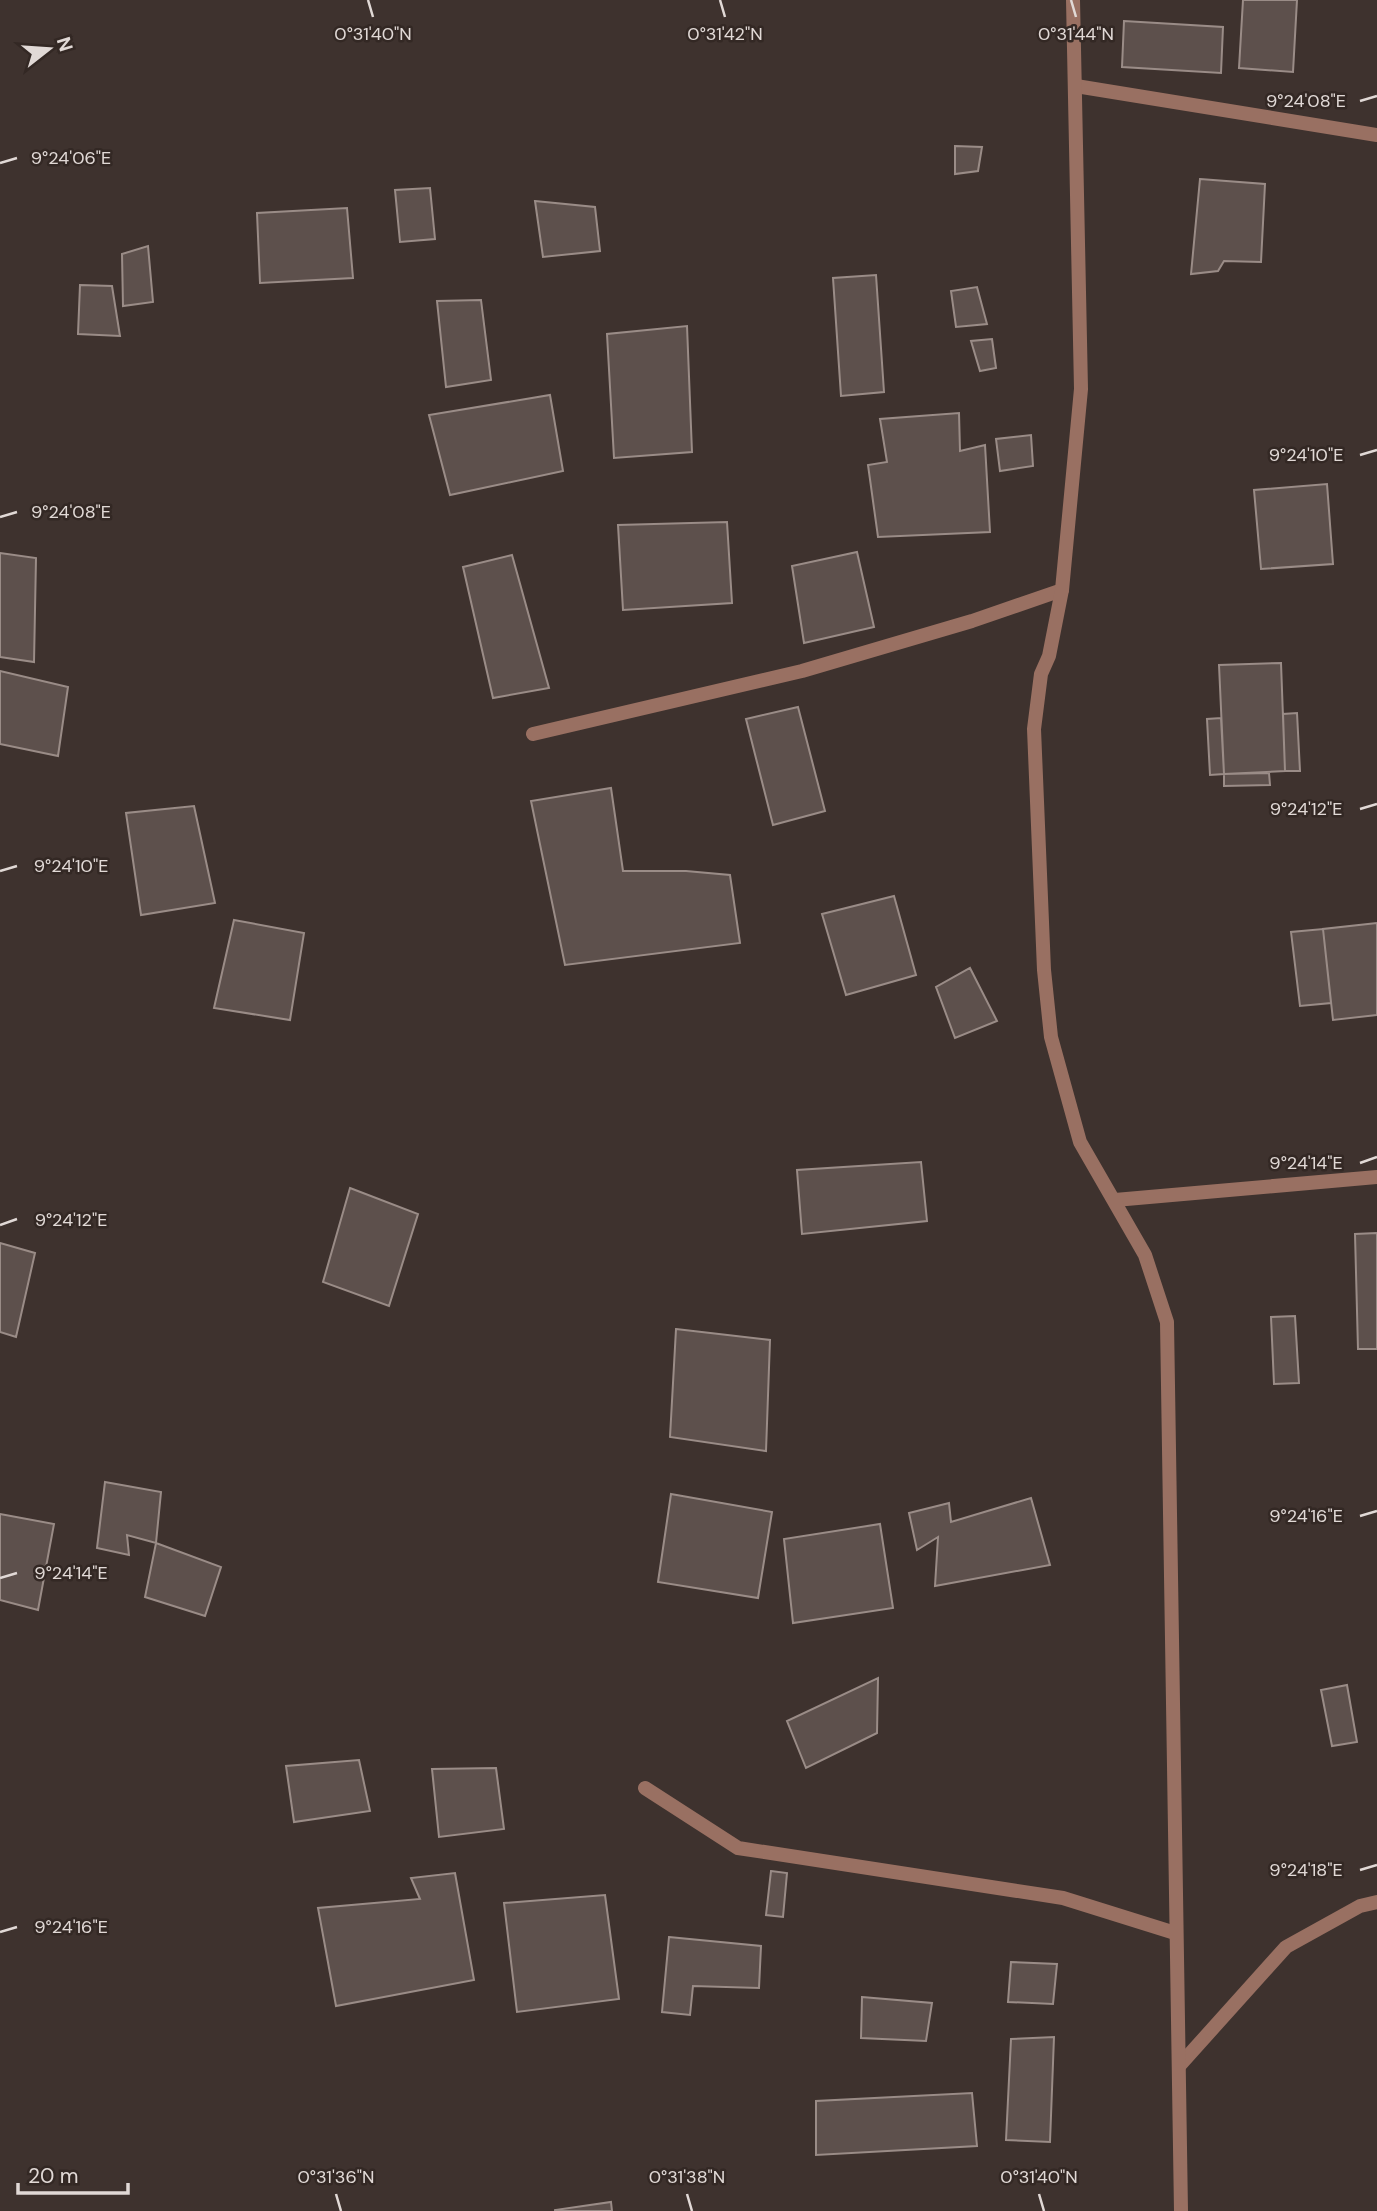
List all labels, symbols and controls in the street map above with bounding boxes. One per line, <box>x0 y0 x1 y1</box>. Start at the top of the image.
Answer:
north arrow <box>14 14 84 84</box>
text: 0°31'40"N <box>334 22 412 46</box>
text: 0°31'42"N <box>687 22 763 46</box>
text: 0°31'44"N <box>1038 22 1114 46</box>
text: N <box>51 34 79 54</box>
text: 9°24'08"E <box>1266 89 1346 113</box>
text: 9°24'06"E <box>31 146 111 170</box>
text: 9°24'10"E <box>1269 443 1343 467</box>
text: 9°24'08"E <box>31 500 111 524</box>
text: 9°24'12"E <box>1270 797 1342 821</box>
text: 9°24'10"E <box>34 854 108 878</box>
text: 9°24'14"E <box>1269 1151 1343 1175</box>
text: 9°24'12"E <box>35 1208 107 1232</box>
text: 9°24'16"E <box>1269 1504 1343 1528</box>
text: 9°24'14"E <box>34 1561 108 1585</box>
text: 9°24'18"E <box>1269 1858 1343 1882</box>
text: 9°24'16"E <box>34 1915 108 1939</box>
scale bar <box>18 2152 128 2196</box>
text: 20 m <box>28 2162 79 2190</box>
text: 0°31'36"N <box>298 2165 374 2189</box>
text: 0°31'38"N <box>649 2165 725 2189</box>
text: 0°31'40"N <box>1000 2165 1078 2189</box>

